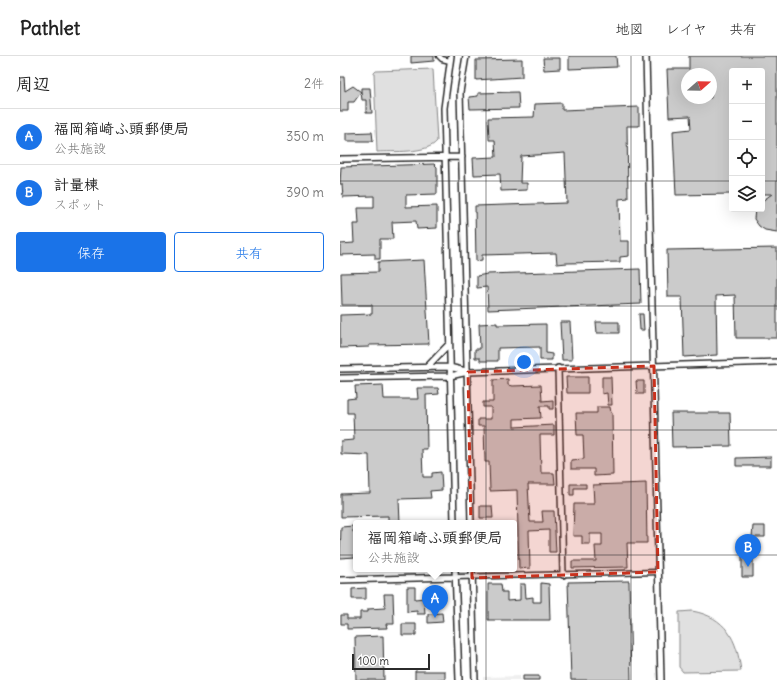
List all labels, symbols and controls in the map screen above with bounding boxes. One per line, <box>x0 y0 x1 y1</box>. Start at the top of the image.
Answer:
text: Pathlet <box>20 16 80 40</box>
text: 地図 <box>616 20 644 38</box>
text: レイヤ <box>666 20 707 38</box>
text: 共有 <box>729 20 757 38</box>
north arrow <box>681 68 717 104</box>
map controls <box>729 68 765 212</box>
button: + <box>729 68 765 104</box>
text: 周辺 <box>16 73 50 95</box>
text: 2件 <box>304 75 324 92</box>
button: − <box>729 104 765 140</box>
text: 福岡箱崎ふ頭郵便局 <box>54 119 189 138</box>
text: A <box>25 128 33 145</box>
text: 350 m <box>286 128 324 145</box>
text: 公共施設 <box>54 140 106 157</box>
button: locate <box>729 140 765 176</box>
text: 計量棟 <box>54 175 99 194</box>
button: layers <box>729 176 765 212</box>
text: B <box>25 184 33 201</box>
text: 390 m <box>286 184 324 201</box>
text: スポット <box>54 196 106 213</box>
button: 保存 <box>16 232 166 272</box>
button: 共有 <box>174 232 324 272</box>
your location <box>514 352 534 372</box>
popup <box>353 520 517 572</box>
text: 福岡箱崎ふ頭郵便局 <box>367 528 503 547</box>
pin: B <box>735 534 761 567</box>
text: 公共施設 <box>367 549 420 566</box>
pin: A <box>422 585 448 618</box>
scale bar <box>352 652 430 671</box>
text: 100 m <box>358 654 389 668</box>

